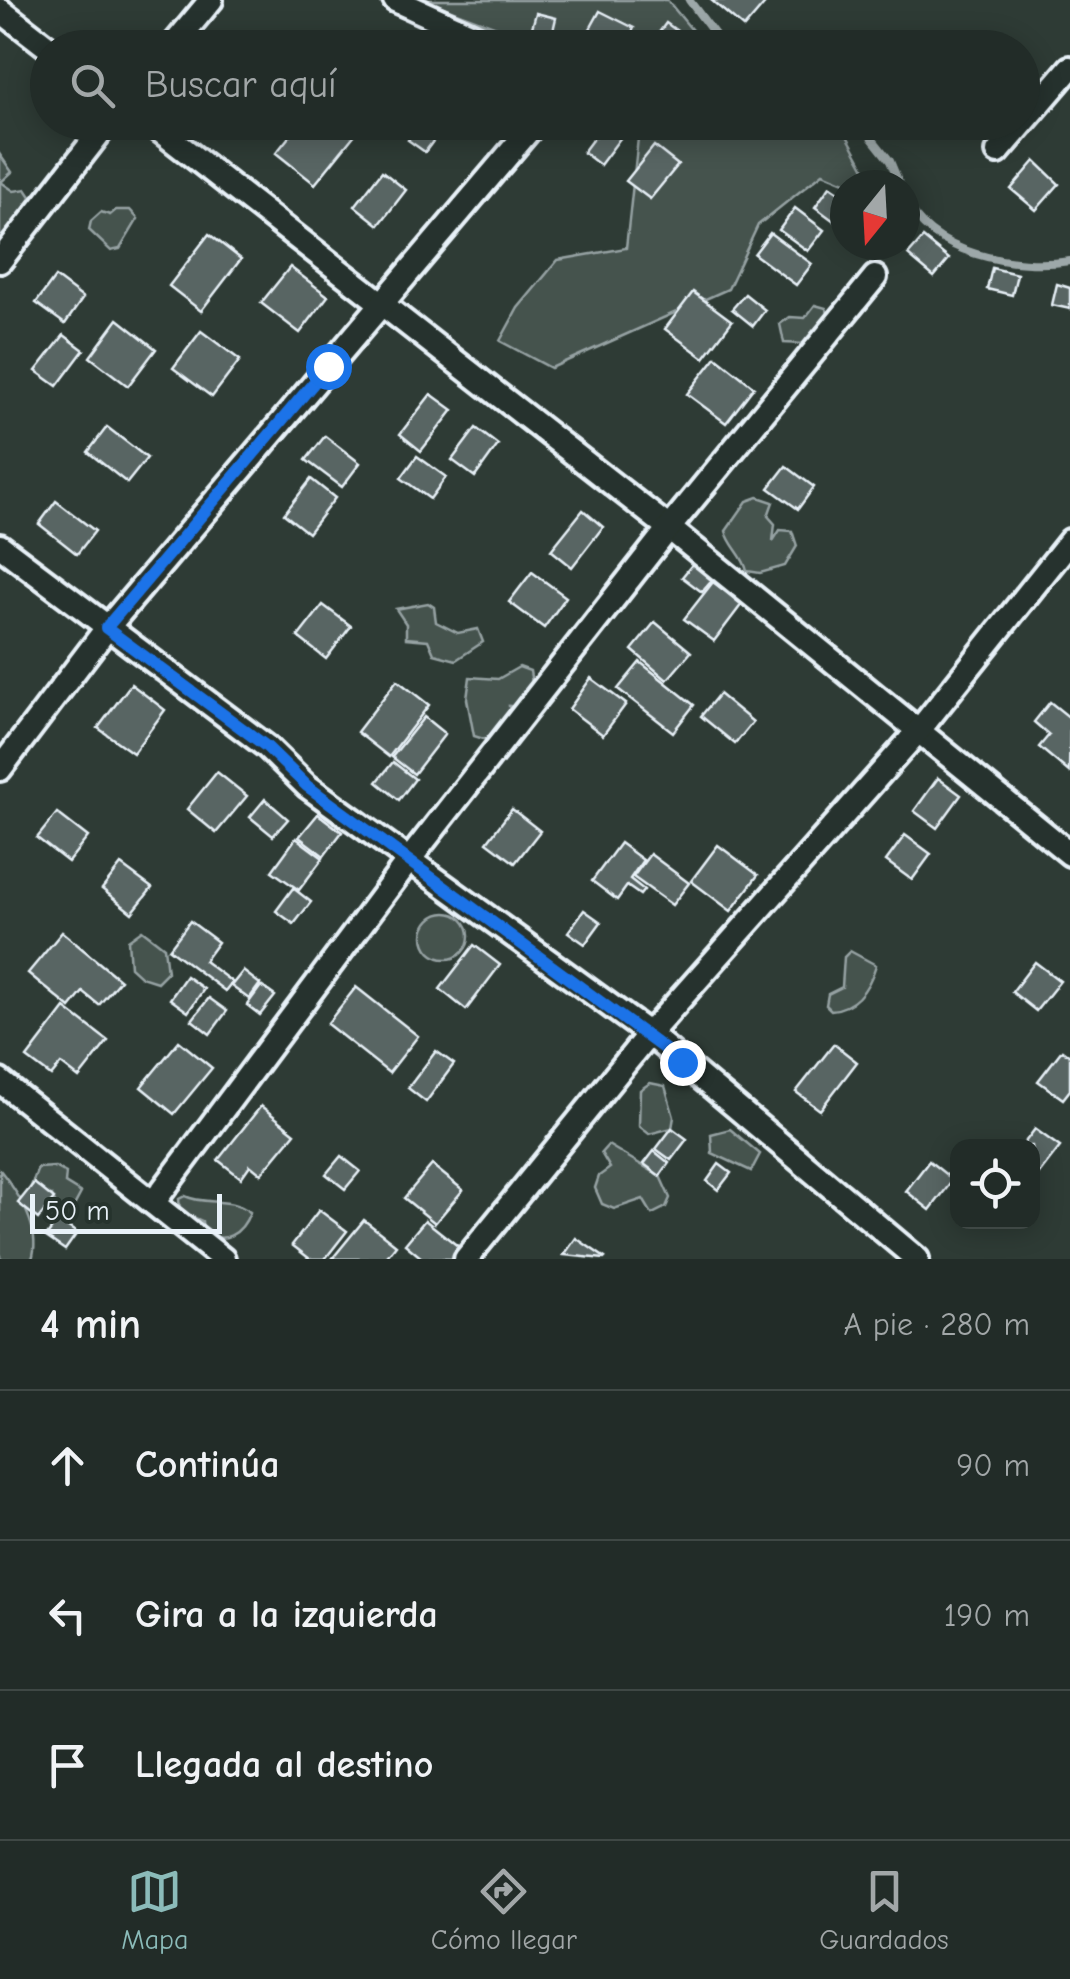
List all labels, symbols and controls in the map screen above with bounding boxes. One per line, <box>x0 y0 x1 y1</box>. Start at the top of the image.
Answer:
search box <box>30 30 1040 140</box>
icon: search <box>65 58 120 113</box>
text: Buscar aquí <box>145 63 337 107</box>
north arrow <box>830 170 920 260</box>
route start <box>306 344 352 390</box>
route end <box>660 1040 706 1086</box>
map controls <box>950 1139 1040 1229</box>
button: locate <box>950 1139 1040 1229</box>
scale bar <box>30 1189 222 1234</box>
text: 50 m <box>45 1195 110 1227</box>
text: 4 min <box>40 1300 141 1349</box>
text: A pie · 280 m <box>844 1306 1030 1343</box>
icon: ahead <box>40 1438 95 1493</box>
text: Continúa <box>135 1443 279 1487</box>
text: 90 m <box>956 1447 1030 1484</box>
icon: left <box>40 1588 95 1643</box>
text: Gira a la izquierda <box>135 1593 438 1637</box>
text: 190 m <box>944 1597 1030 1634</box>
icon: arrive <box>40 1738 95 1793</box>
text: Llegada al destino <box>135 1743 433 1787</box>
tab: Mapa <box>121 1864 188 1956</box>
tab: Cómo llegar <box>431 1864 577 1956</box>
tab: Guardados <box>819 1864 949 1956</box>

